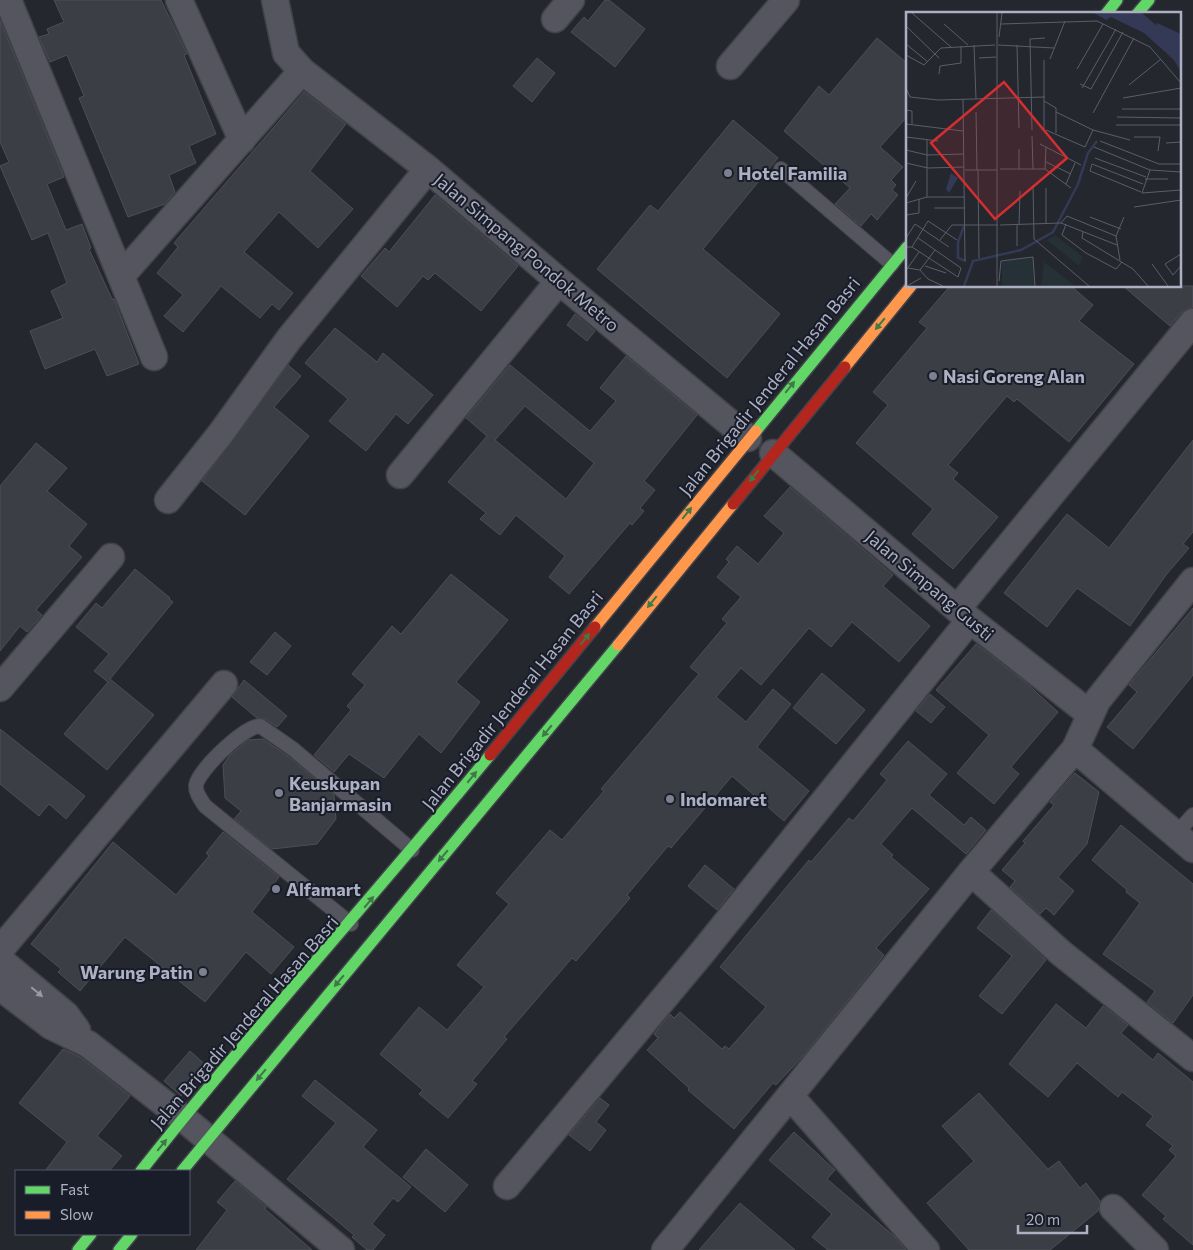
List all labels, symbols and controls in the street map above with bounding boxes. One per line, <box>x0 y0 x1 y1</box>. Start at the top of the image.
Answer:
inset map <box>906 12 1180 288</box>
place label: Hotel Familia <box>738 162 847 184</box>
marker: Hotel Familia <box>722 167 734 179</box>
street label: Jalan Simpang Pondok Metro <box>430 168 624 336</box>
street label: Jalan Brigadir Jenderal Hasan Basri <box>674 272 864 500</box>
one-way arrow <box>875 317 886 330</box>
place label: Nasi Goreng Alan <box>943 365 1085 387</box>
marker: Nasi Goreng Alan <box>927 370 939 382</box>
one-way arrow <box>784 381 795 394</box>
one-way arrow <box>749 469 760 482</box>
one-way arrow <box>682 507 693 520</box>
street label: Jalan Simpang Gusti <box>862 525 998 645</box>
street label: Jalan Brigadir Jenderal Hasan Basri <box>417 586 607 814</box>
one-way arrow <box>647 596 658 609</box>
one-way arrow <box>579 633 590 646</box>
one-way arrow <box>542 725 553 737</box>
one-way arrow <box>467 771 478 784</box>
place label: Keuskupan Banjarmasin <box>289 772 392 815</box>
marker: Keuskupan Banjarmasin <box>273 787 285 799</box>
place label: Indomaret <box>680 788 767 810</box>
marker: Indomaret <box>664 793 676 805</box>
one-way arrow <box>438 849 449 862</box>
place label: Alfamart <box>286 878 361 900</box>
marker: Alfamart <box>270 883 282 895</box>
one-way arrow <box>363 896 374 909</box>
street label: Jalan Brigadir Jenderal Hasan Basri <box>145 911 343 1133</box>
place label: Warung Patin <box>80 961 193 983</box>
marker: Warung Patin <box>197 966 209 978</box>
one-way arrow <box>334 974 345 987</box>
one-way arrow <box>31 986 44 997</box>
one-way arrow <box>255 1069 267 1081</box>
one-way arrow <box>157 1138 168 1151</box>
legend <box>15 1170 190 1235</box>
text: Fast <box>60 1180 89 1198</box>
scale bar <box>1018 1202 1087 1234</box>
text: Slow <box>60 1205 93 1223</box>
text: 20 m <box>1026 1210 1060 1228</box>

